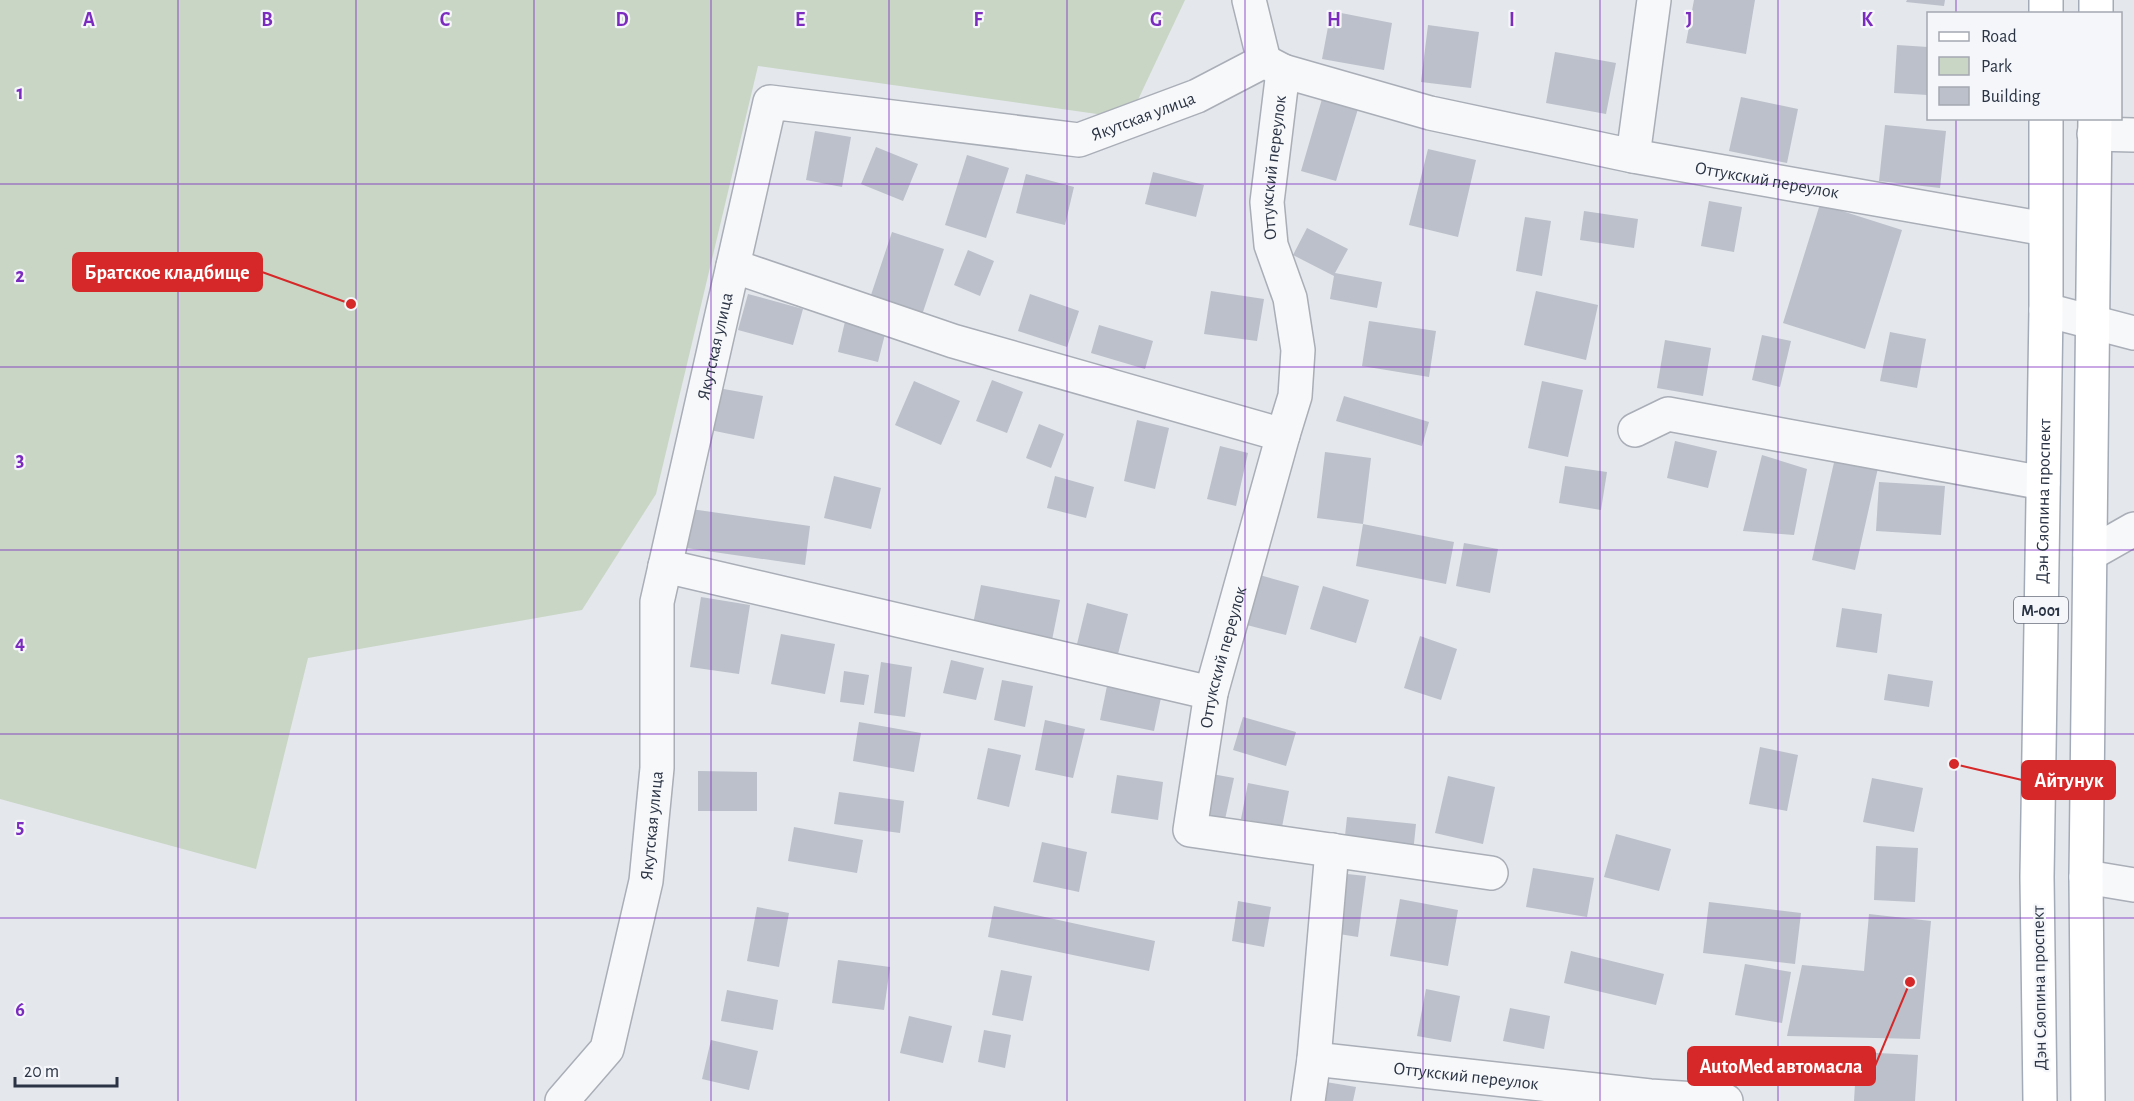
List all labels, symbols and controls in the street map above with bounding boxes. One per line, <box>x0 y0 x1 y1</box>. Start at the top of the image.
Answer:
text: A <box>83 10 95 30</box>
text: B <box>261 10 273 30</box>
text: C <box>440 10 451 30</box>
text: D <box>615 10 629 30</box>
text: E <box>795 10 805 30</box>
text: F <box>973 10 983 30</box>
text: G <box>1150 10 1162 30</box>
text: H <box>1327 10 1341 30</box>
text: I <box>1509 10 1515 30</box>
text: J <box>1686 10 1692 30</box>
text: K <box>1861 10 1873 30</box>
legend <box>1927 12 2122 120</box>
text: Road <box>1981 28 2017 46</box>
text: Park <box>1981 58 2013 76</box>
text: 1 <box>16 83 24 103</box>
text: Building <box>1981 88 2041 106</box>
street label: Якутская улица <box>1089 89 1198 145</box>
street label: Оттукский переулок <box>1259 94 1290 241</box>
street label: Оттукский переулок <box>1693 159 1841 202</box>
callout: Братское кладбище <box>73 253 262 291</box>
text: Братское кладбище <box>84 263 250 283</box>
text: 2 <box>15 266 25 286</box>
street label: Якутская улица <box>695 291 737 402</box>
street label: Дэн Сяопина проспект <box>2034 418 2054 584</box>
text: 3 <box>16 450 24 470</box>
street label: Оттукский переулок <box>1198 584 1250 730</box>
road number: M-001 <box>2014 597 2068 623</box>
text: 4 <box>15 633 25 653</box>
callout: Айтунук <box>2022 761 2115 799</box>
street label: Якутская улица <box>638 770 667 881</box>
text: Айтунук <box>2034 771 2104 791</box>
text: 5 <box>16 817 24 837</box>
street label: Дэн Сяопина проспект <box>2030 905 2050 1071</box>
text: 6 <box>15 1000 25 1020</box>
callout: AutoMed автомасла <box>1688 1047 1875 1085</box>
scale bar <box>15 1050 117 1088</box>
text: AutoMed автомасла <box>1699 1057 1863 1077</box>
street label: Оттукский переулок <box>1392 1060 1540 1094</box>
text: 20 m <box>24 1063 59 1081</box>

